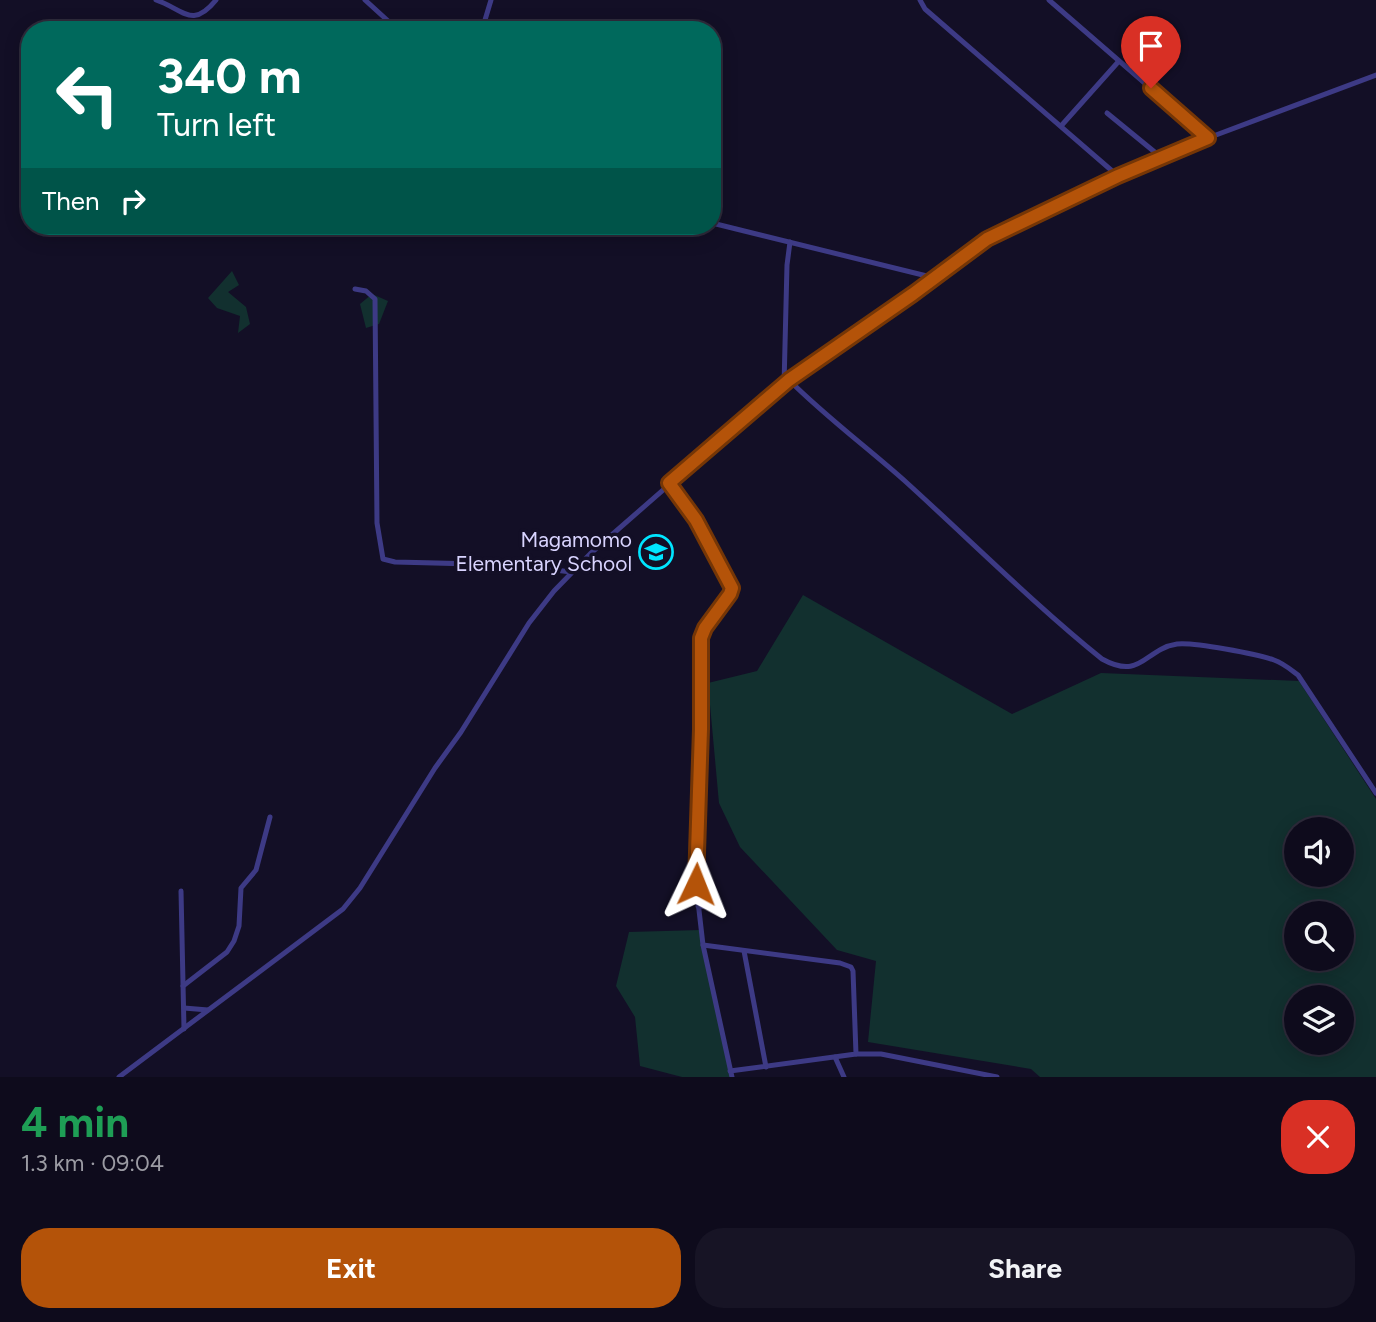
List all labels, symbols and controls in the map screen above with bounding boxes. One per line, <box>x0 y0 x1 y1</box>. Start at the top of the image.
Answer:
pin <box>1121 16 1181 88</box>
icon: arrive <box>1132 27 1170 65</box>
text: 340 m <box>157 46 301 105</box>
icon: left <box>42 49 133 140</box>
text: Turn left <box>157 106 276 144</box>
icon: right <box>114 182 152 220</box>
text: Then <box>42 185 100 217</box>
place label: Magamomo Elementary School <box>456 527 632 576</box>
school or university icon: Magamomo Elementary School <box>637 533 675 571</box>
map controls <box>1284 817 1354 1055</box>
button: sound <box>1284 817 1354 887</box>
position arrow <box>659 847 733 921</box>
button: search <box>1284 901 1354 971</box>
button: layers <box>1284 985 1354 1055</box>
text: 4 min <box>21 1097 129 1148</box>
button: close <box>1281 1100 1355 1174</box>
text: 1.3 km · 09:04 <box>21 1149 164 1177</box>
button: Exit <box>21 1228 681 1308</box>
button: Share <box>695 1228 1355 1308</box>

